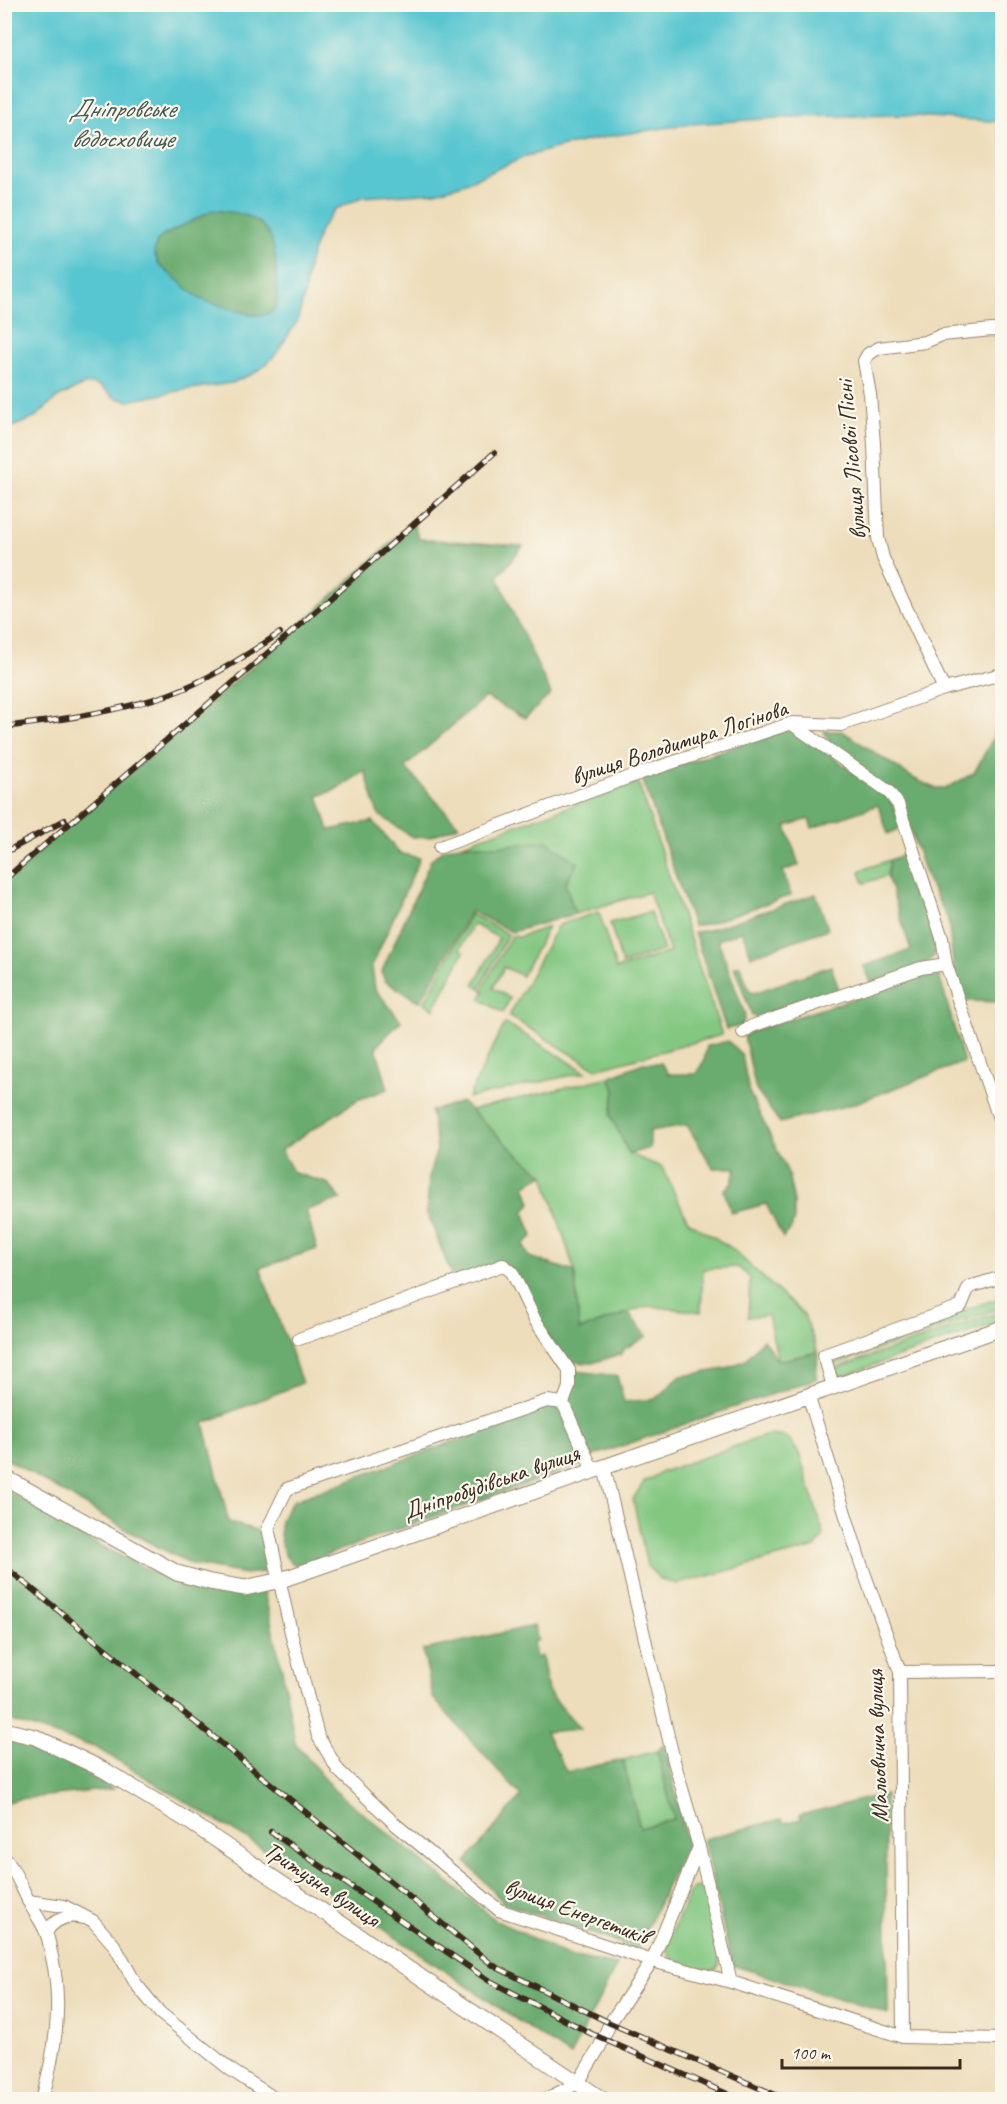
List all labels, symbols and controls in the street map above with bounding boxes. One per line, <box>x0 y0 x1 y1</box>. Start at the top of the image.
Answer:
water label: Дніпровське водосховище <box>68 92 178 155</box>
street label: вулиця Лісової Пісні <box>829 377 873 541</box>
street label: вулиця Володимира Логінова <box>567 693 792 791</box>
street label: Дніпробудівська вулиця <box>399 1437 585 1526</box>
street label: Мальовнича вулиця <box>859 1668 895 1823</box>
street label: Тритузна вулиця <box>258 1834 387 1935</box>
street label: вулиця Енергетиків <box>501 1871 659 1953</box>
scale bar <box>782 2032 960 2070</box>
text: 100 m <box>791 2042 832 2064</box>

